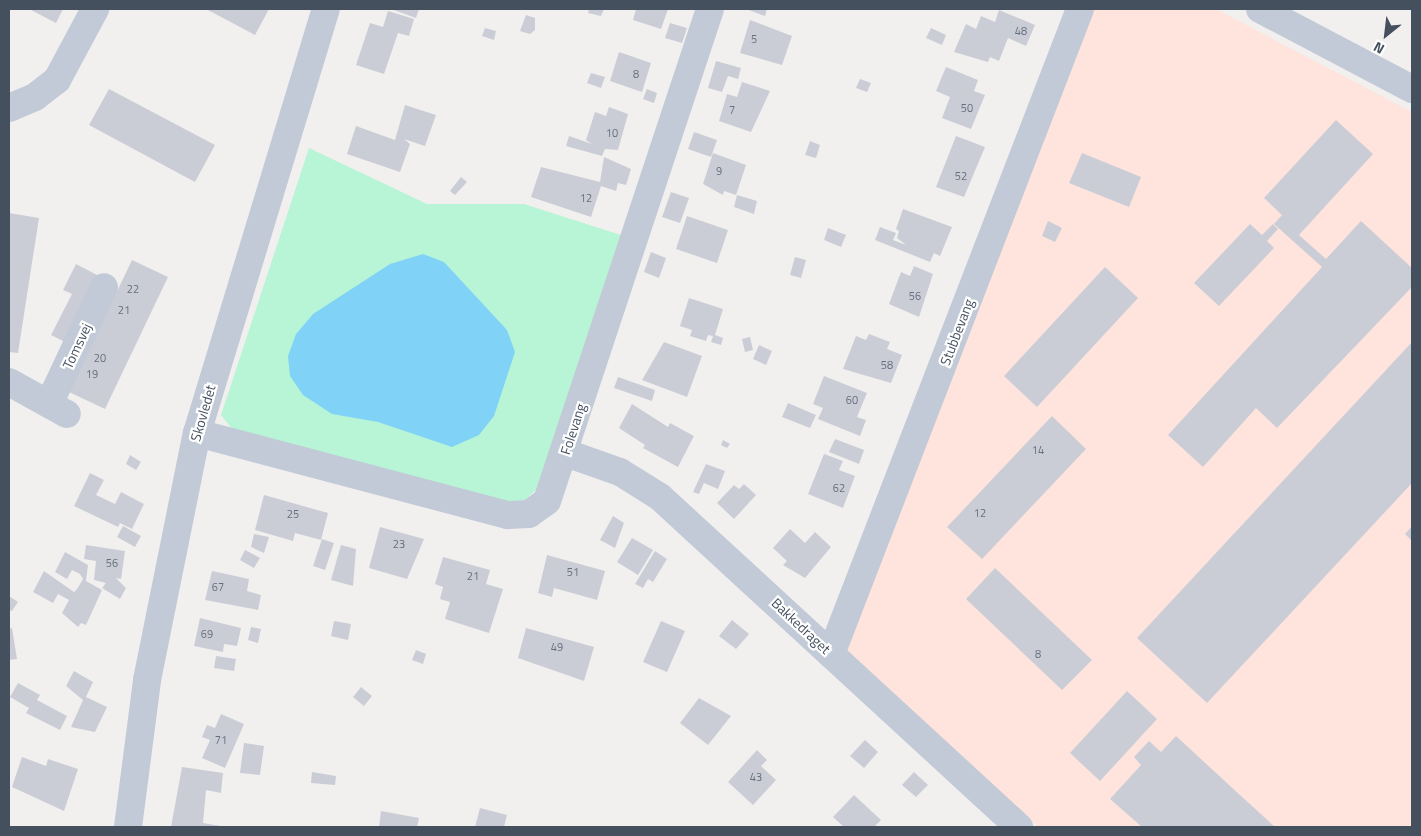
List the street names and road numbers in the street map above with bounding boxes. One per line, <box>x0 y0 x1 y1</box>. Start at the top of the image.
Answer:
street label: Stubbevang <box>937 296 977 368</box>
street label: Tomsvej <box>59 321 95 371</box>
street label: Skovledet <box>187 383 219 443</box>
street label: Folevang <box>557 401 589 457</box>
street label: Bakkedraget <box>768 595 834 657</box>

